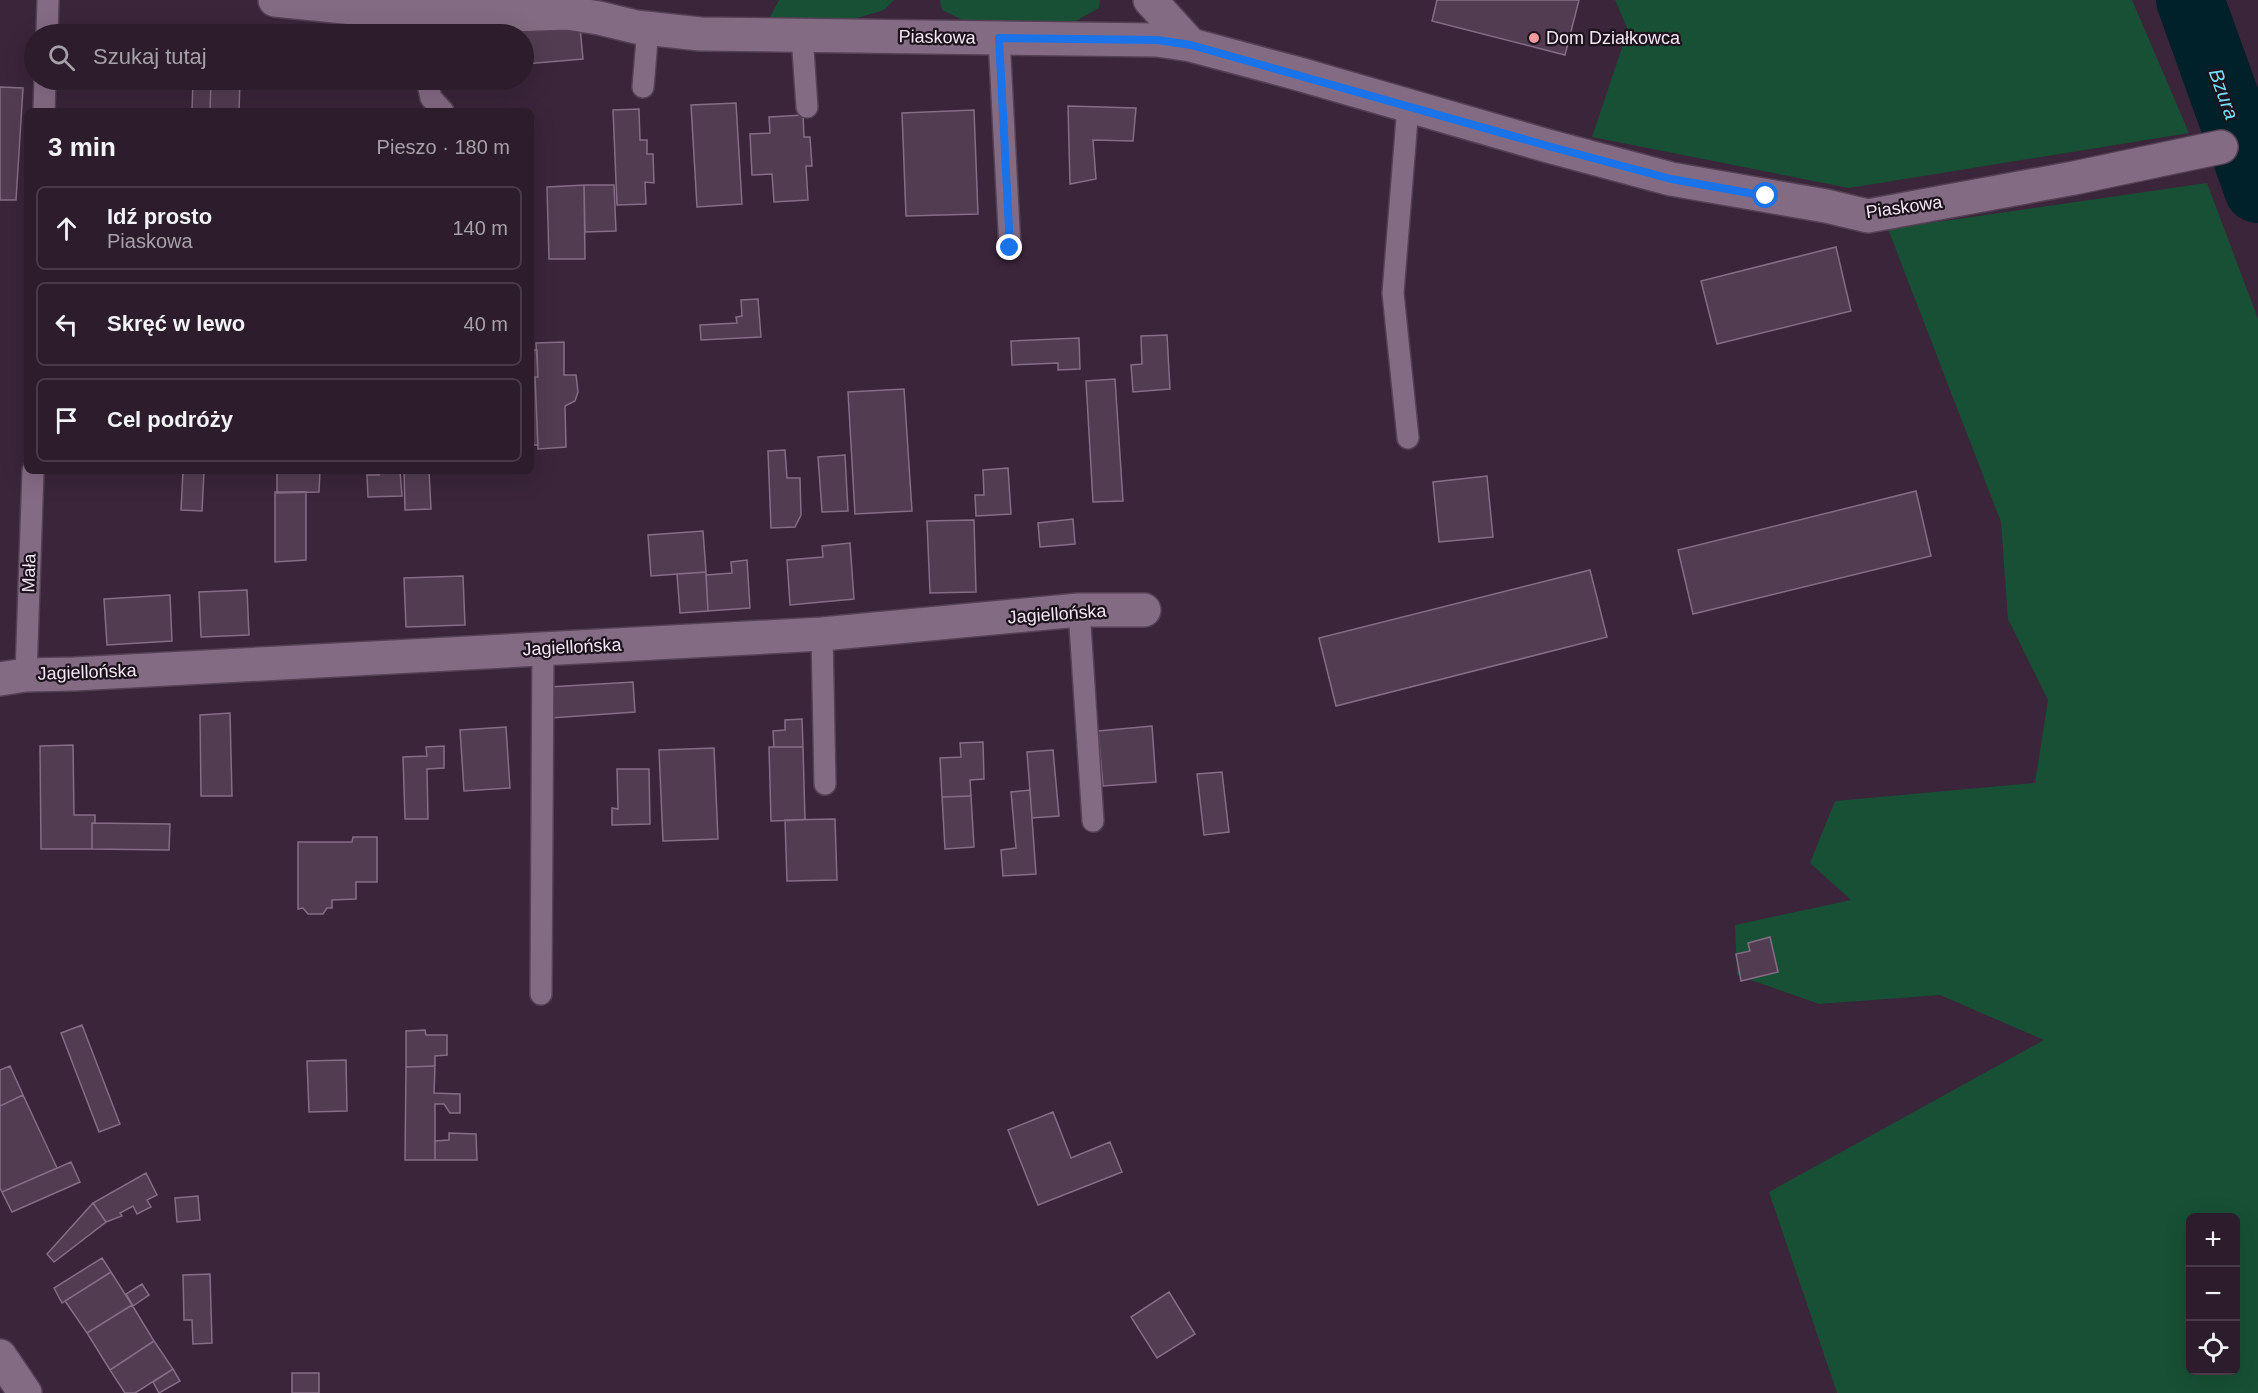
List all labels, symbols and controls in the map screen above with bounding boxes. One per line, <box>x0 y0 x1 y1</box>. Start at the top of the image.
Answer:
search box <box>24 24 534 90</box>
street label: Piaskowa <box>898 26 977 48</box>
place label: Dom Działkowca <box>1546 28 1681 48</box>
marker: Dom Działkowca <box>1527 31 1541 45</box>
icon: search <box>45 41 78 74</box>
text: Szukaj tutaj <box>93 44 207 69</box>
water label: Bzura <box>2205 66 2243 122</box>
text: 3 min <box>48 132 116 162</box>
text: Pieszo · 180 m <box>377 136 510 158</box>
route start <box>1752 182 1778 208</box>
street label: Piaskowa <box>1864 192 1945 222</box>
text: Idź prosto <box>107 204 212 229</box>
icon: ahead <box>50 212 83 245</box>
text: 140 m <box>452 217 508 239</box>
text: Piaskowa <box>107 230 193 252</box>
route end <box>996 234 1022 260</box>
icon: left <box>50 308 83 341</box>
text: Skręć w lewo <box>107 311 245 336</box>
text: 40 m <box>464 313 508 335</box>
icon: arrive <box>50 404 83 437</box>
text: Cel podróży <box>107 407 233 432</box>
street label: Mała <box>18 552 40 593</box>
street label: Jagiellońska <box>1007 601 1108 627</box>
street label: Jagiellońska <box>522 634 623 660</box>
street label: Jagiellońska <box>37 660 138 684</box>
map controls <box>2186 1213 2240 1375</box>
button: + <box>2186 1213 2240 1267</box>
button: − <box>2186 1267 2240 1321</box>
button: locate <box>2186 1321 2240 1375</box>

